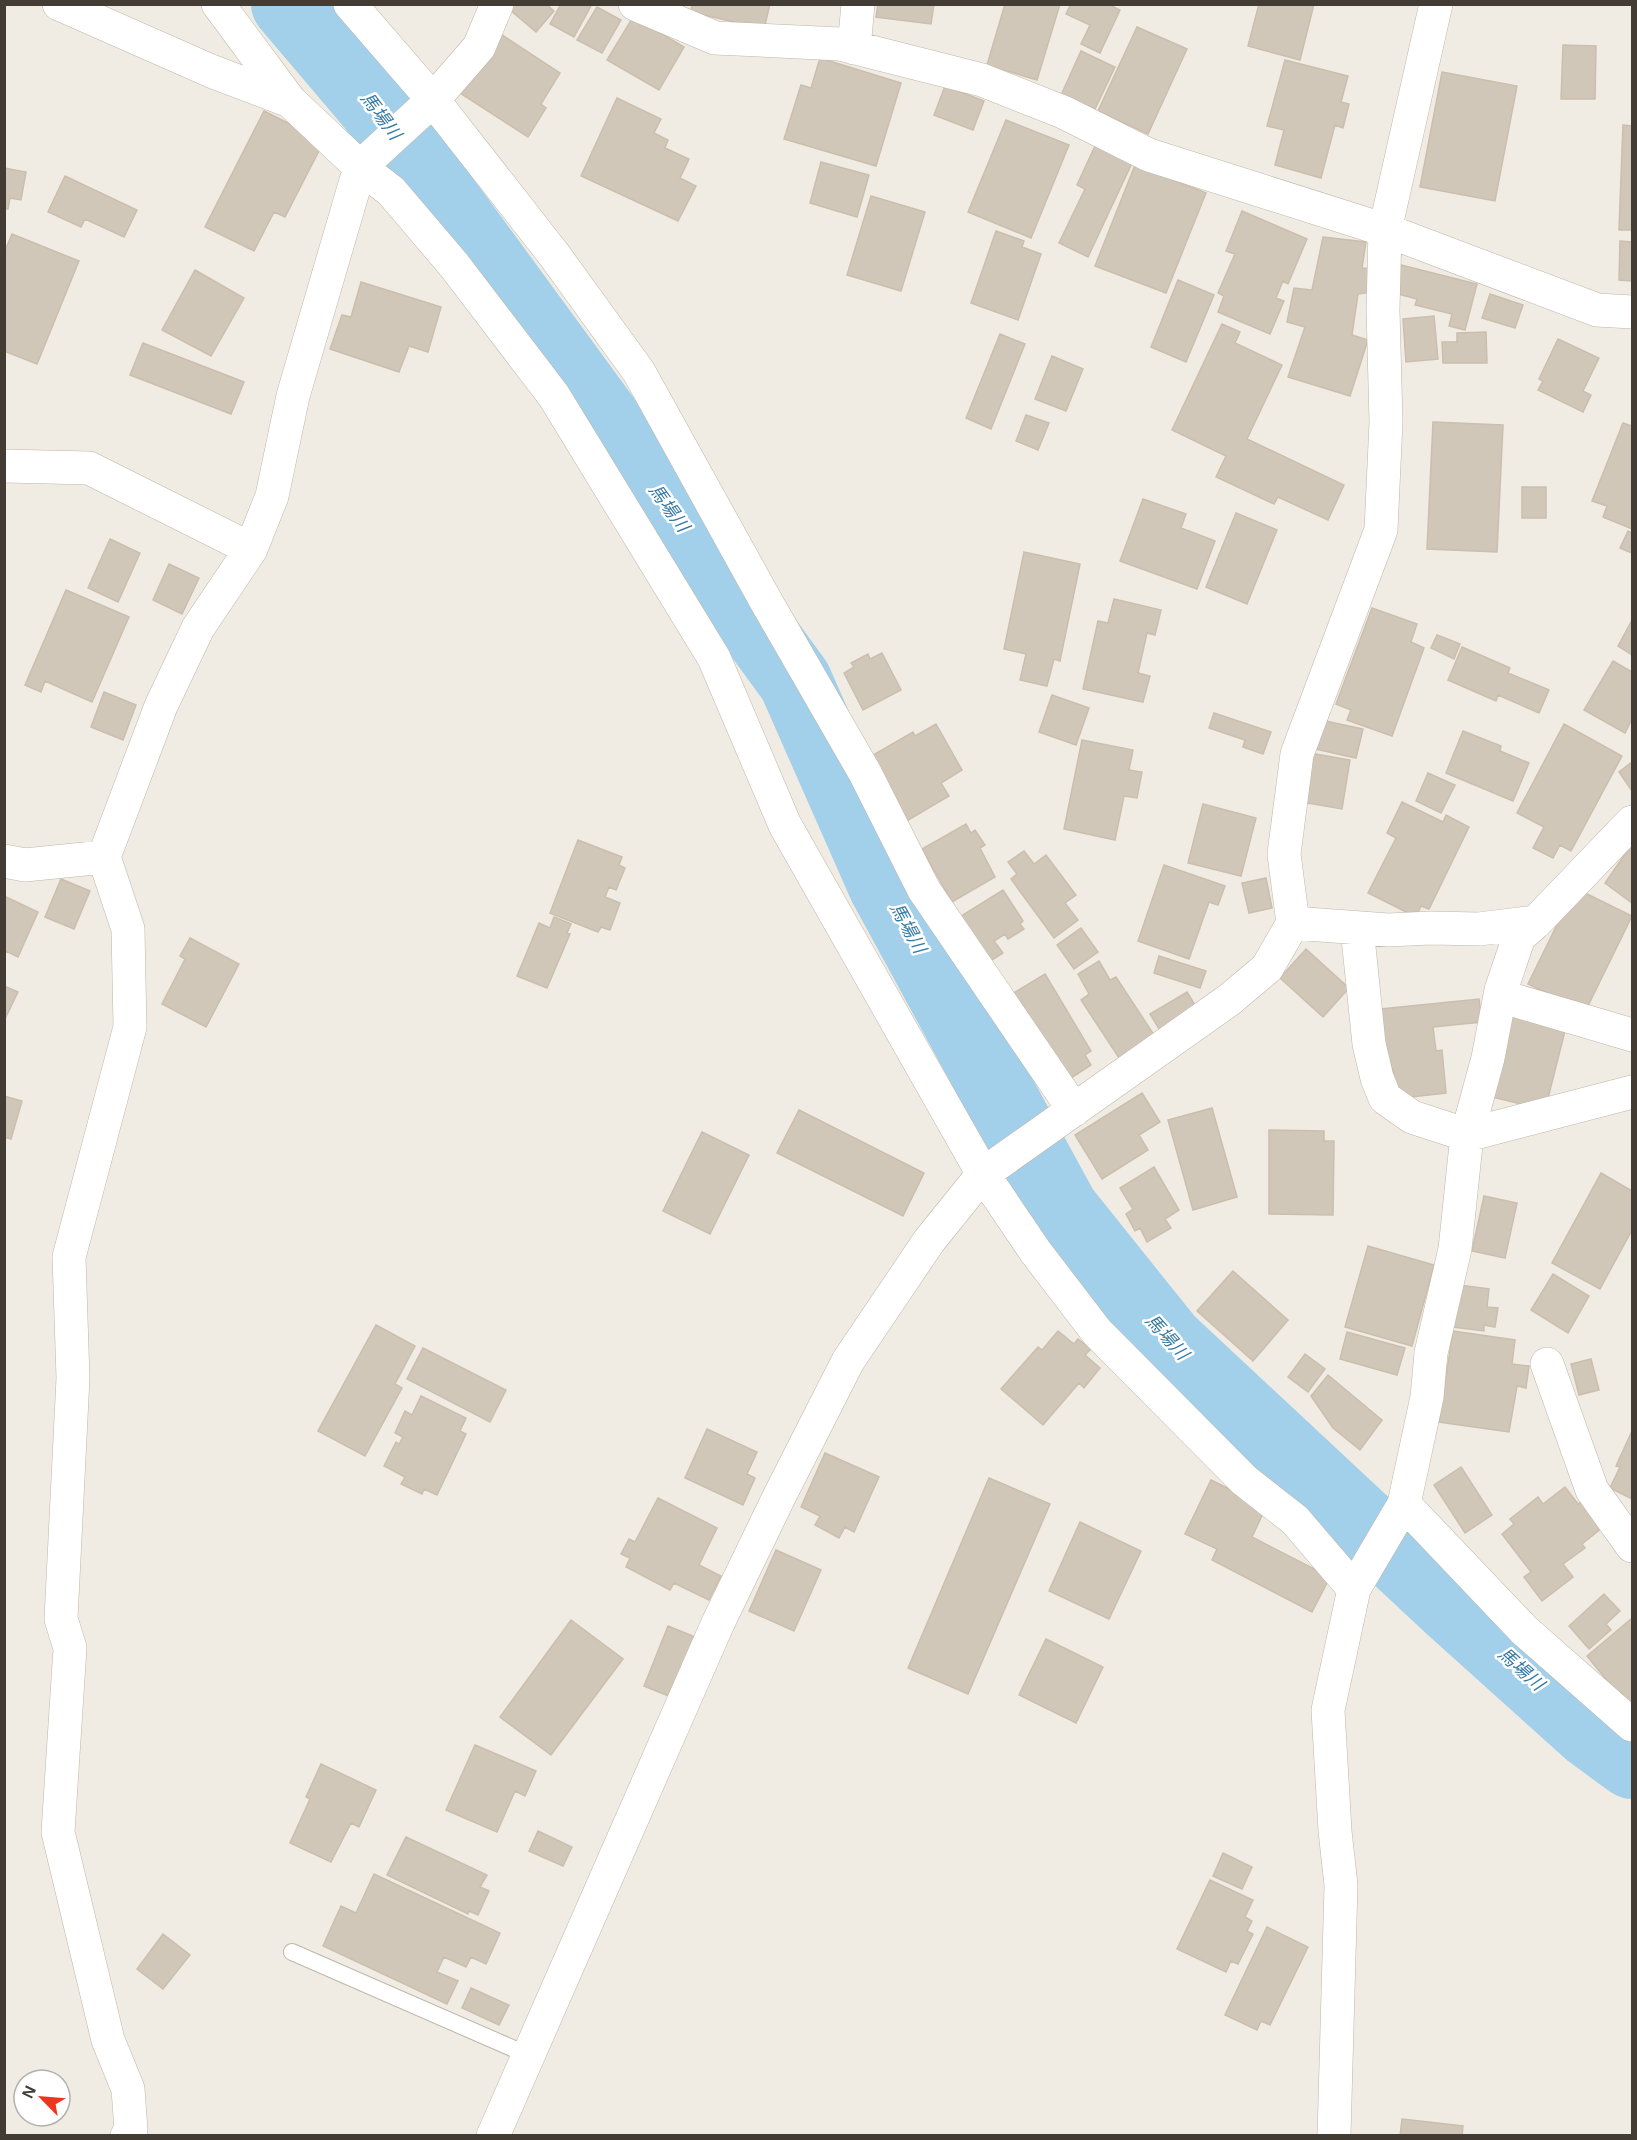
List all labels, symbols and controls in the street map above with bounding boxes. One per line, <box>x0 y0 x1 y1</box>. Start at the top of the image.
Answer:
water label: 馬場川 <box>357 88 406 145</box>
water label: 馬場川 <box>645 480 694 537</box>
water label: 馬場川 <box>886 900 931 958</box>
water label: 馬場川 <box>1142 1310 1194 1365</box>
water label: 馬場川 <box>1494 1644 1549 1696</box>
north arrow <box>12 2068 72 2128</box>
text: N <box>19 2083 39 2101</box>

